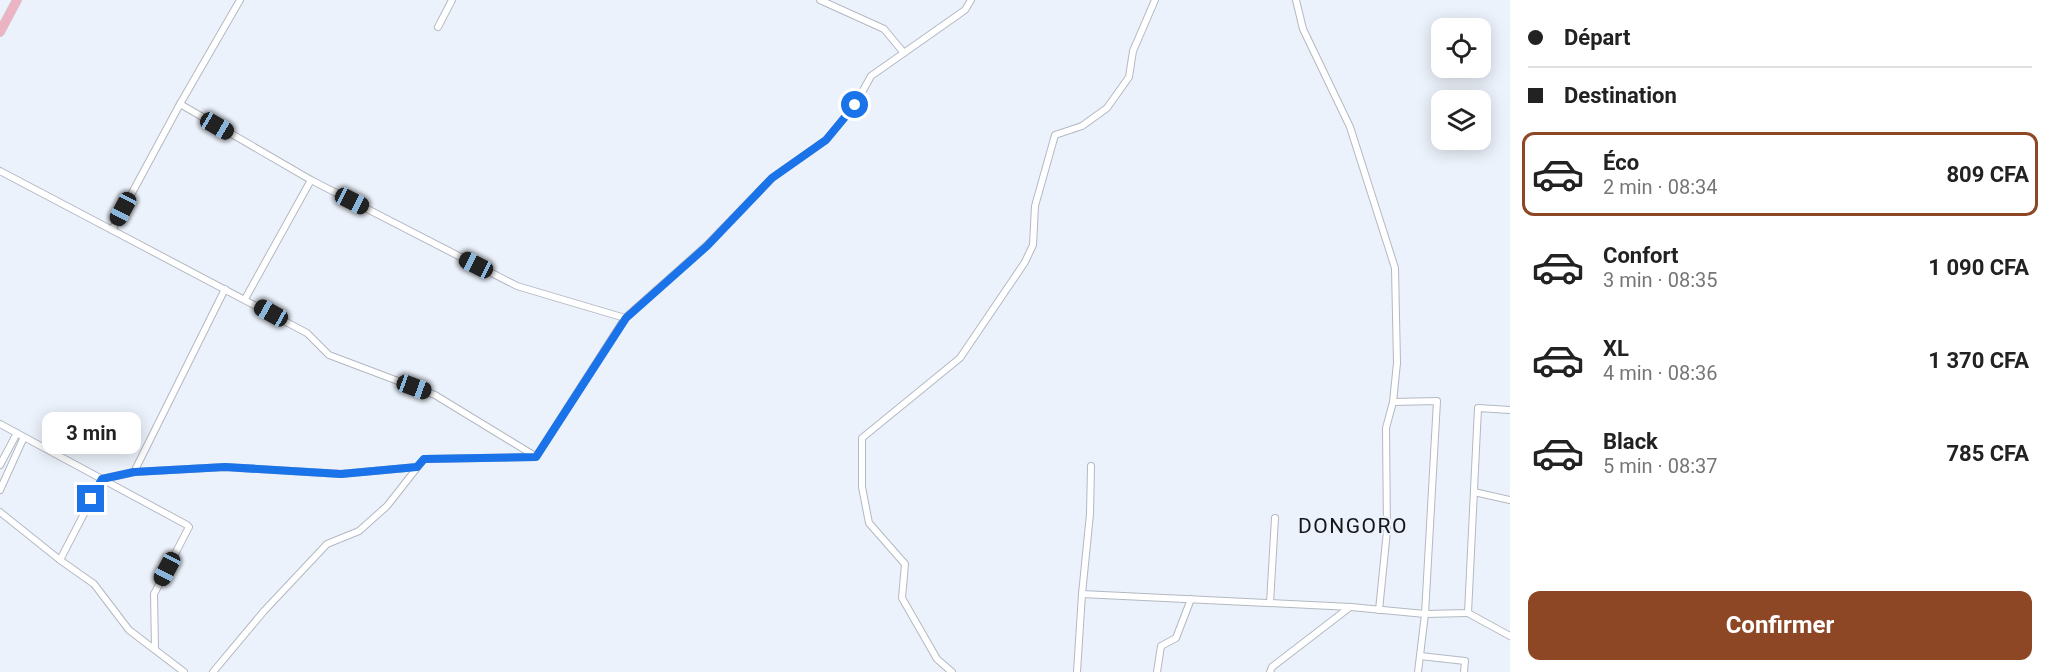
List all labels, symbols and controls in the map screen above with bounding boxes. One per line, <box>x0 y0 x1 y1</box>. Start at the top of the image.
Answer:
map controls <box>1431 18 1491 150</box>
button: locate <box>1431 18 1491 78</box>
text: Départ <box>1564 25 1630 50</box>
text: Destination <box>1564 83 1677 108</box>
button: layers <box>1431 90 1491 150</box>
route start <box>841 91 868 118</box>
car <box>197 109 237 143</box>
icon: car <box>1531 147 1585 201</box>
text: Éco <box>1603 150 1639 175</box>
text: 809 CFA <box>1946 162 2029 187</box>
text: 2 min · 08:34 <box>1603 175 1718 199</box>
car <box>332 185 372 217</box>
car <box>107 189 139 229</box>
icon: car <box>1531 240 1585 294</box>
text: Confort <box>1603 243 1678 268</box>
car <box>456 249 496 281</box>
text: 1 090 CFA <box>1928 255 2029 280</box>
text: 3 min · 08:35 <box>1603 268 1718 292</box>
car <box>251 296 291 330</box>
icon: car <box>1531 333 1585 387</box>
text: XL <box>1603 336 1629 361</box>
text: 1 370 CFA <box>1928 348 2029 373</box>
text: 4 min · 08:36 <box>1603 361 1718 385</box>
car <box>394 372 434 402</box>
callout: 3 min <box>42 412 140 454</box>
text: 3 min <box>66 421 117 445</box>
icon: car <box>1531 426 1585 480</box>
text: Black <box>1603 429 1658 454</box>
text: 785 CFA <box>1946 441 2029 466</box>
text: 5 min · 08:37 <box>1603 454 1718 478</box>
route end <box>77 485 104 512</box>
district label: DONGORO <box>1298 514 1408 538</box>
car <box>151 549 183 589</box>
button: Confirmer <box>1528 591 2032 660</box>

